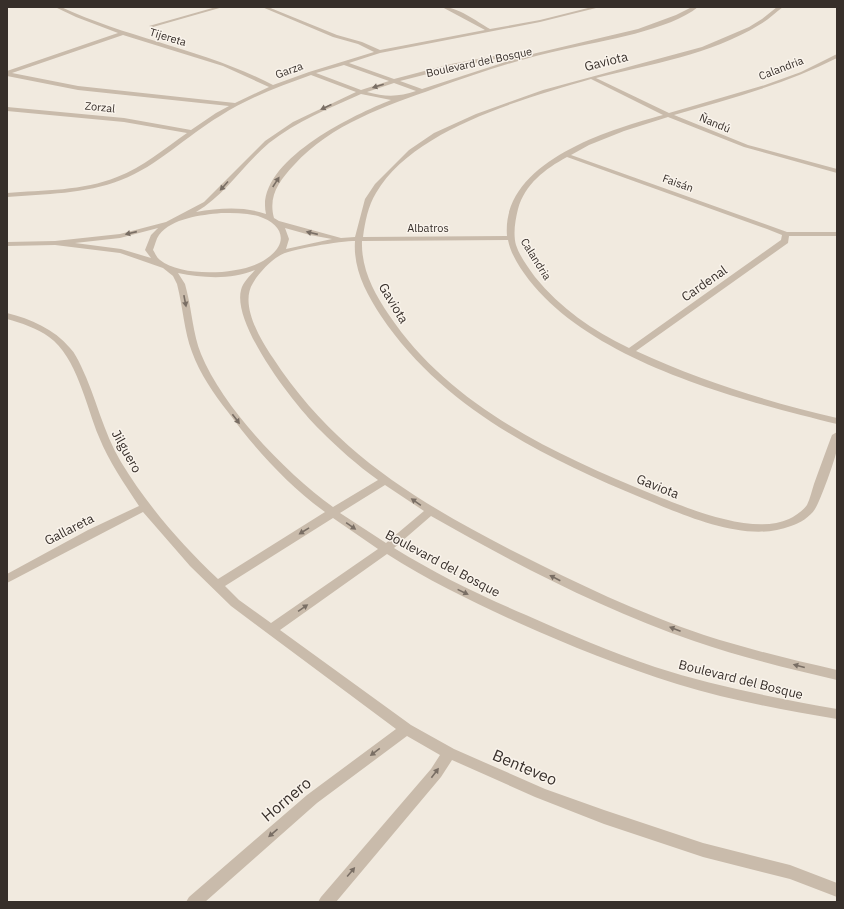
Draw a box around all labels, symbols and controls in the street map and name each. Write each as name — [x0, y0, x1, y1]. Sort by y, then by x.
street label: Tijereta — [148, 25, 188, 49]
street label: Boulevard del Bosque — [425, 44, 533, 80]
street label: Gaviota — [583, 48, 630, 75]
street label: Calandria — [757, 53, 805, 83]
street label: Garza — [273, 59, 305, 81]
one-way arrow — [372, 83, 384, 89]
street label: Zorzal — [84, 98, 116, 116]
one-way arrow — [320, 104, 331, 110]
street label: Ñandú — [697, 110, 733, 136]
street label: Faisán — [661, 171, 695, 195]
one-way arrow — [272, 177, 280, 187]
one-way arrow — [219, 181, 229, 191]
street label: Albatros — [407, 221, 449, 235]
one-way arrow — [125, 230, 137, 236]
one-way arrow — [305, 230, 317, 236]
street label: Calandria — [518, 235, 554, 283]
street label: Cardenal — [678, 261, 731, 305]
street label: Gaviota — [375, 280, 412, 327]
one-way arrow — [183, 295, 189, 307]
one-way arrow — [232, 413, 241, 424]
street label: Jilguero — [108, 427, 145, 476]
street label: Gaviota — [634, 470, 682, 503]
one-way arrow — [411, 498, 422, 506]
street label: Gallareta — [42, 510, 97, 549]
one-way arrow — [346, 522, 357, 530]
street label: Boulevard del Bosque — [382, 526, 503, 601]
one-way arrow — [299, 527, 310, 534]
one-way arrow — [549, 574, 561, 581]
one-way arrow — [457, 588, 469, 595]
one-way arrow — [298, 604, 308, 612]
one-way arrow — [668, 625, 680, 631]
street label: Boulevard del Bosque — [677, 656, 805, 703]
one-way arrow — [793, 662, 805, 668]
street label: Benteveo — [490, 745, 560, 790]
one-way arrow — [369, 748, 380, 757]
one-way arrow — [431, 768, 439, 779]
street label: Hornero — [257, 772, 315, 826]
one-way arrow — [268, 829, 278, 838]
one-way arrow — [347, 867, 356, 878]

